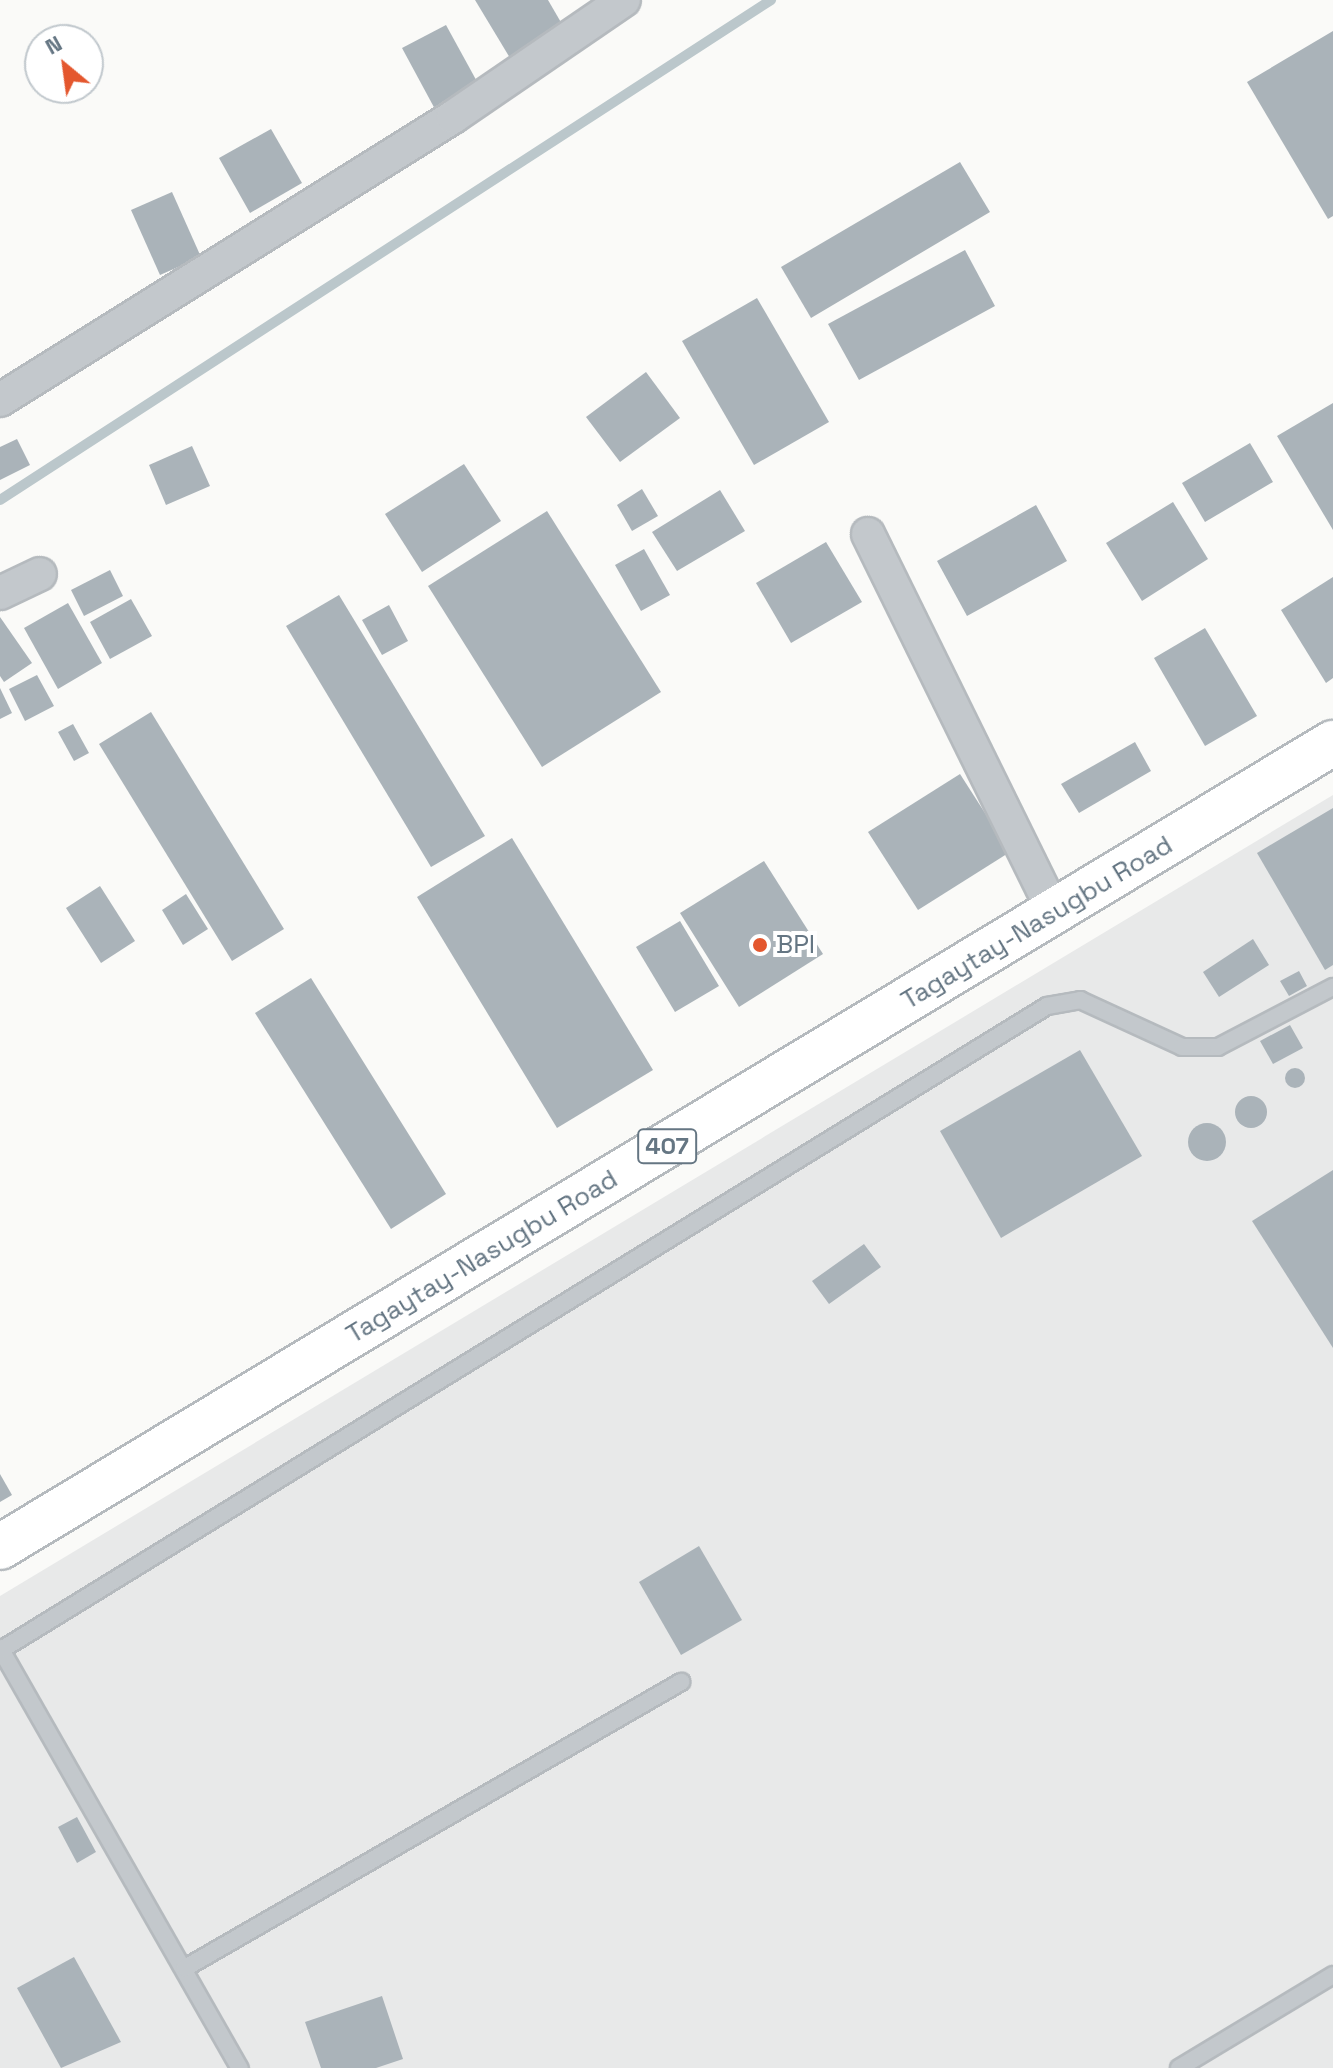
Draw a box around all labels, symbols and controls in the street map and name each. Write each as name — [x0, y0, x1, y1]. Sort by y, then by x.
north arrow — [24, 24, 104, 104]
text: N — [40, 29, 67, 61]
street label: Tagaytay-Nasugbu Road — [896, 830, 1178, 1016]
place label: BPI — [776, 929, 815, 961]
marker: BPI — [751, 936, 769, 954]
road number: 407 — [637, 1126, 697, 1166]
street label: Tagaytay-Nasugbu Road — [341, 1164, 623, 1350]

